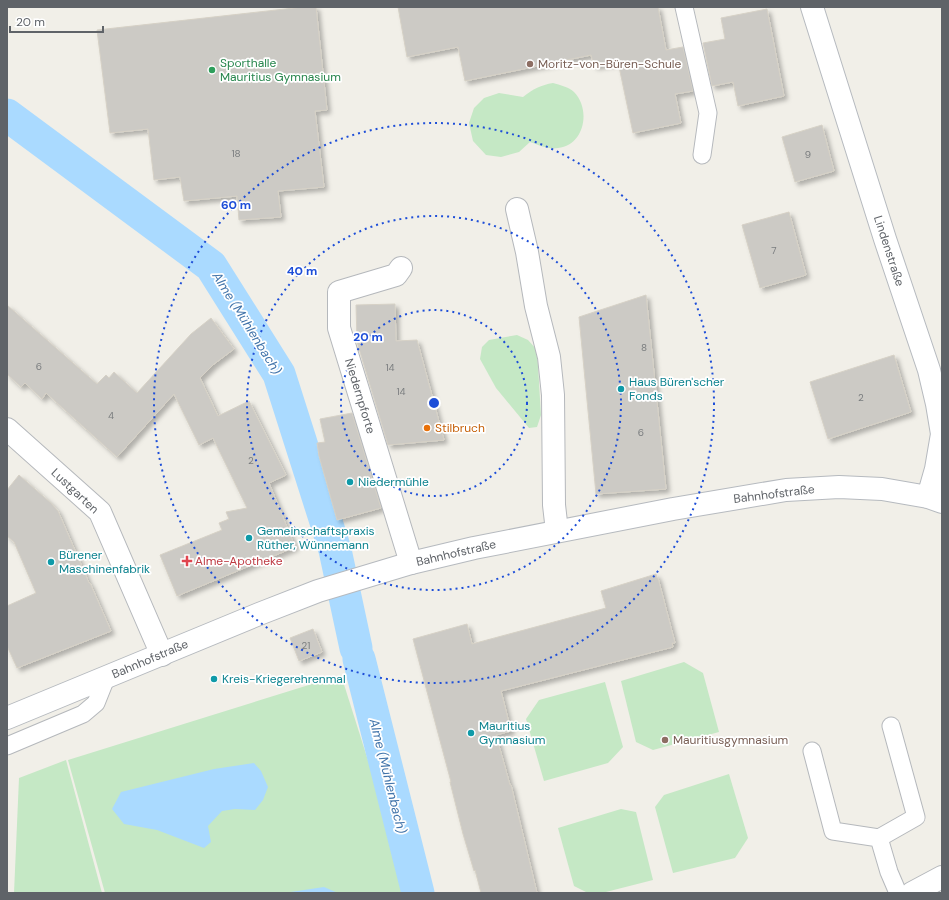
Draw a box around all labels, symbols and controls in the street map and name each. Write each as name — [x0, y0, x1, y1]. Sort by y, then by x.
scale bar — [10, 8, 103, 34]
text: 20 m — [16, 14, 45, 30]
place label: Sporthalle Mauritius Gymnasium — [220, 55, 341, 85]
place label: Moritz-von-Büren-Schule — [538, 56, 682, 72]
marker: Moritz-von-Büren-Schule — [525, 59, 535, 69]
marker: Sporthalle Mauritius Gymnasium — [207, 65, 217, 75]
house number: 18 — [231, 147, 241, 160]
house number: 9 — [805, 148, 811, 161]
text: 60 m — [221, 197, 251, 213]
street label: Lindenstraße — [870, 214, 908, 289]
house number: 7 — [771, 244, 777, 257]
text: 40 m — [287, 263, 317, 279]
water label: Alme (Mühlenbach) — [208, 268, 285, 378]
text: 20 m — [353, 329, 383, 345]
house number: 8 — [641, 341, 647, 354]
street label: Niedernpforte — [341, 356, 379, 436]
house number: 6 — [36, 360, 42, 373]
house number: 14 — [385, 361, 395, 374]
place label: Haus Büren'scher Fonds — [629, 374, 725, 404]
marker: Haus Büren'scher Fonds — [616, 384, 626, 394]
house number: 14 — [396, 385, 406, 398]
house number: 2 — [858, 391, 864, 404]
centre of rings — [427, 396, 441, 410]
house number: 4 — [108, 409, 114, 422]
place label: Stilbruch — [435, 420, 485, 436]
marker: Stilbruch — [422, 423, 432, 433]
house number: 6 — [638, 426, 644, 439]
house number: 2 — [248, 454, 254, 467]
street label: Lustgarten — [48, 465, 102, 517]
place label: Niedermühle — [358, 474, 429, 490]
marker: Niedermühle — [345, 477, 355, 487]
street label: Bahnhofstraße — [733, 481, 816, 507]
place label: Gemeinschaftspraxis Rüther, Wünnemann — [257, 523, 375, 553]
marker: Gemeinschaftspraxis Rüther, Wünnemann — [244, 533, 254, 543]
street label: Bahnhofstraße — [415, 536, 498, 570]
place label: Bürener Maschinenfabrik — [59, 547, 150, 577]
place label: Alme-Apotheke — [195, 553, 283, 569]
marker: Alme-Apotheke — [182, 556, 192, 566]
marker: Bürener Maschinenfabrik — [46, 557, 56, 567]
street label: Bahnhofstraße — [109, 636, 191, 682]
house number: 21 — [302, 639, 310, 652]
place label: Kreis-Kriegerehrenmal — [222, 671, 346, 687]
marker: Kreis-Kriegerehrenmal — [209, 674, 219, 684]
water label: Alme (Mühlenbach) — [365, 716, 411, 835]
place label: Mauritius Gymnasium — [479, 718, 545, 748]
marker: Mauritius Gymnasium — [466, 728, 476, 738]
place label: Mauritiusgymnasium — [673, 732, 788, 748]
marker: Mauritiusgymnasium — [660, 735, 670, 745]

